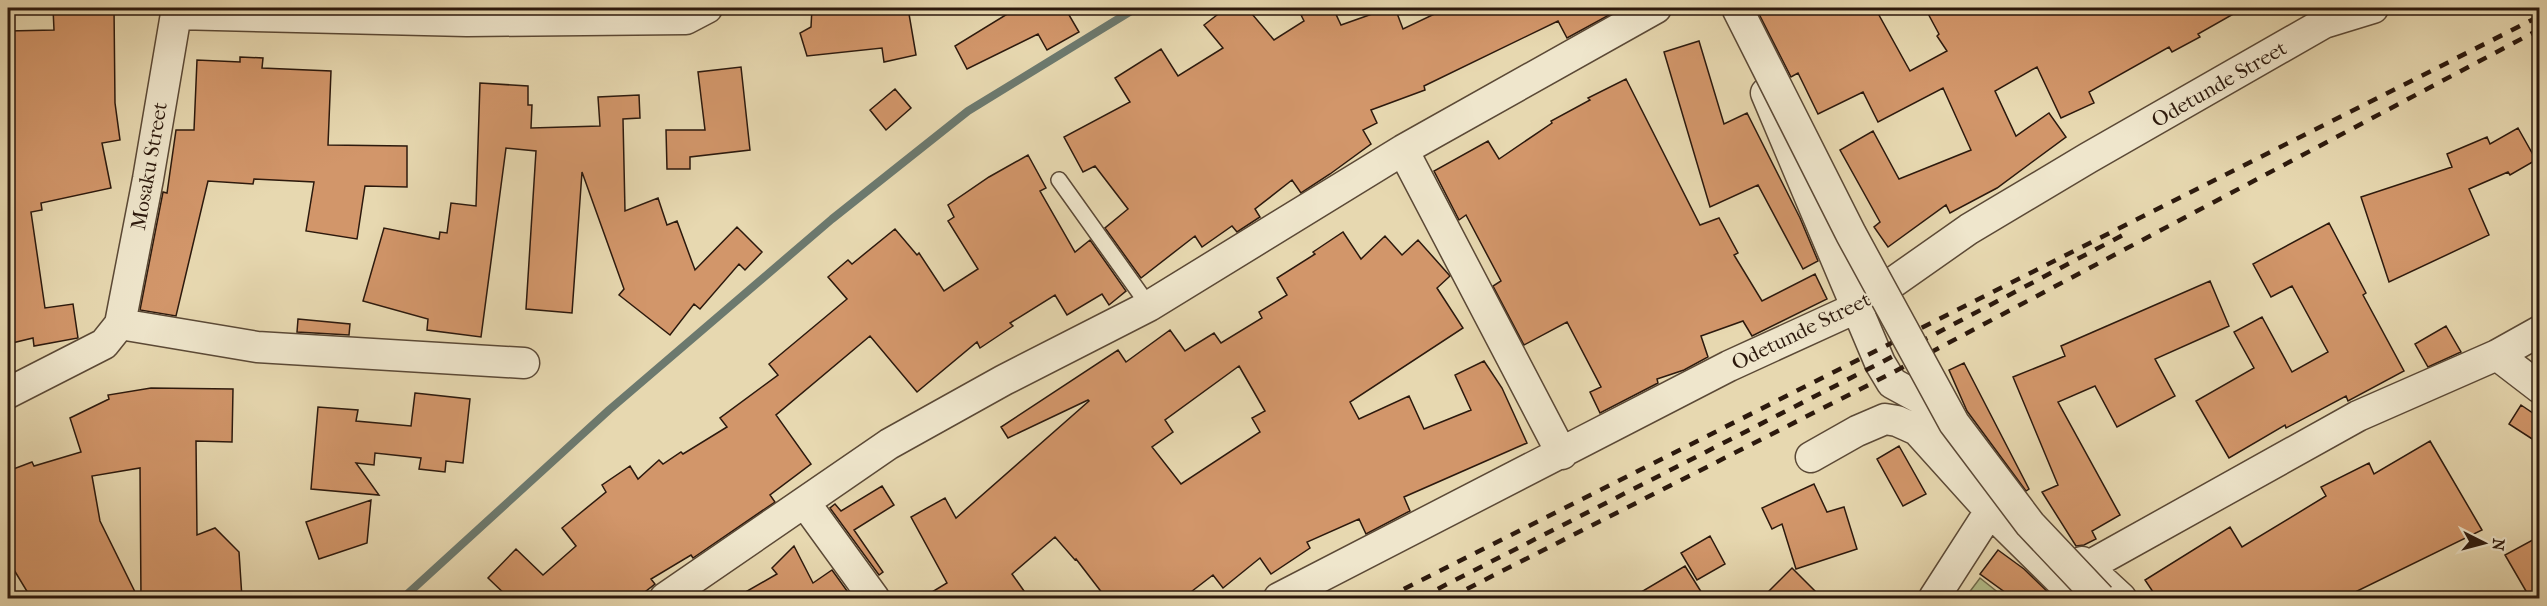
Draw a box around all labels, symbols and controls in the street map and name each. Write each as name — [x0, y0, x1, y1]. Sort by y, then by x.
street label: Odetunde Street — [2147, 35, 2291, 132]
street label: Mosaku Street — [126, 100, 172, 232]
street label: Odetunde Street — [1728, 287, 1875, 375]
north arrow — [2454, 513, 2514, 573]
text: N — [2488, 537, 2509, 552]

